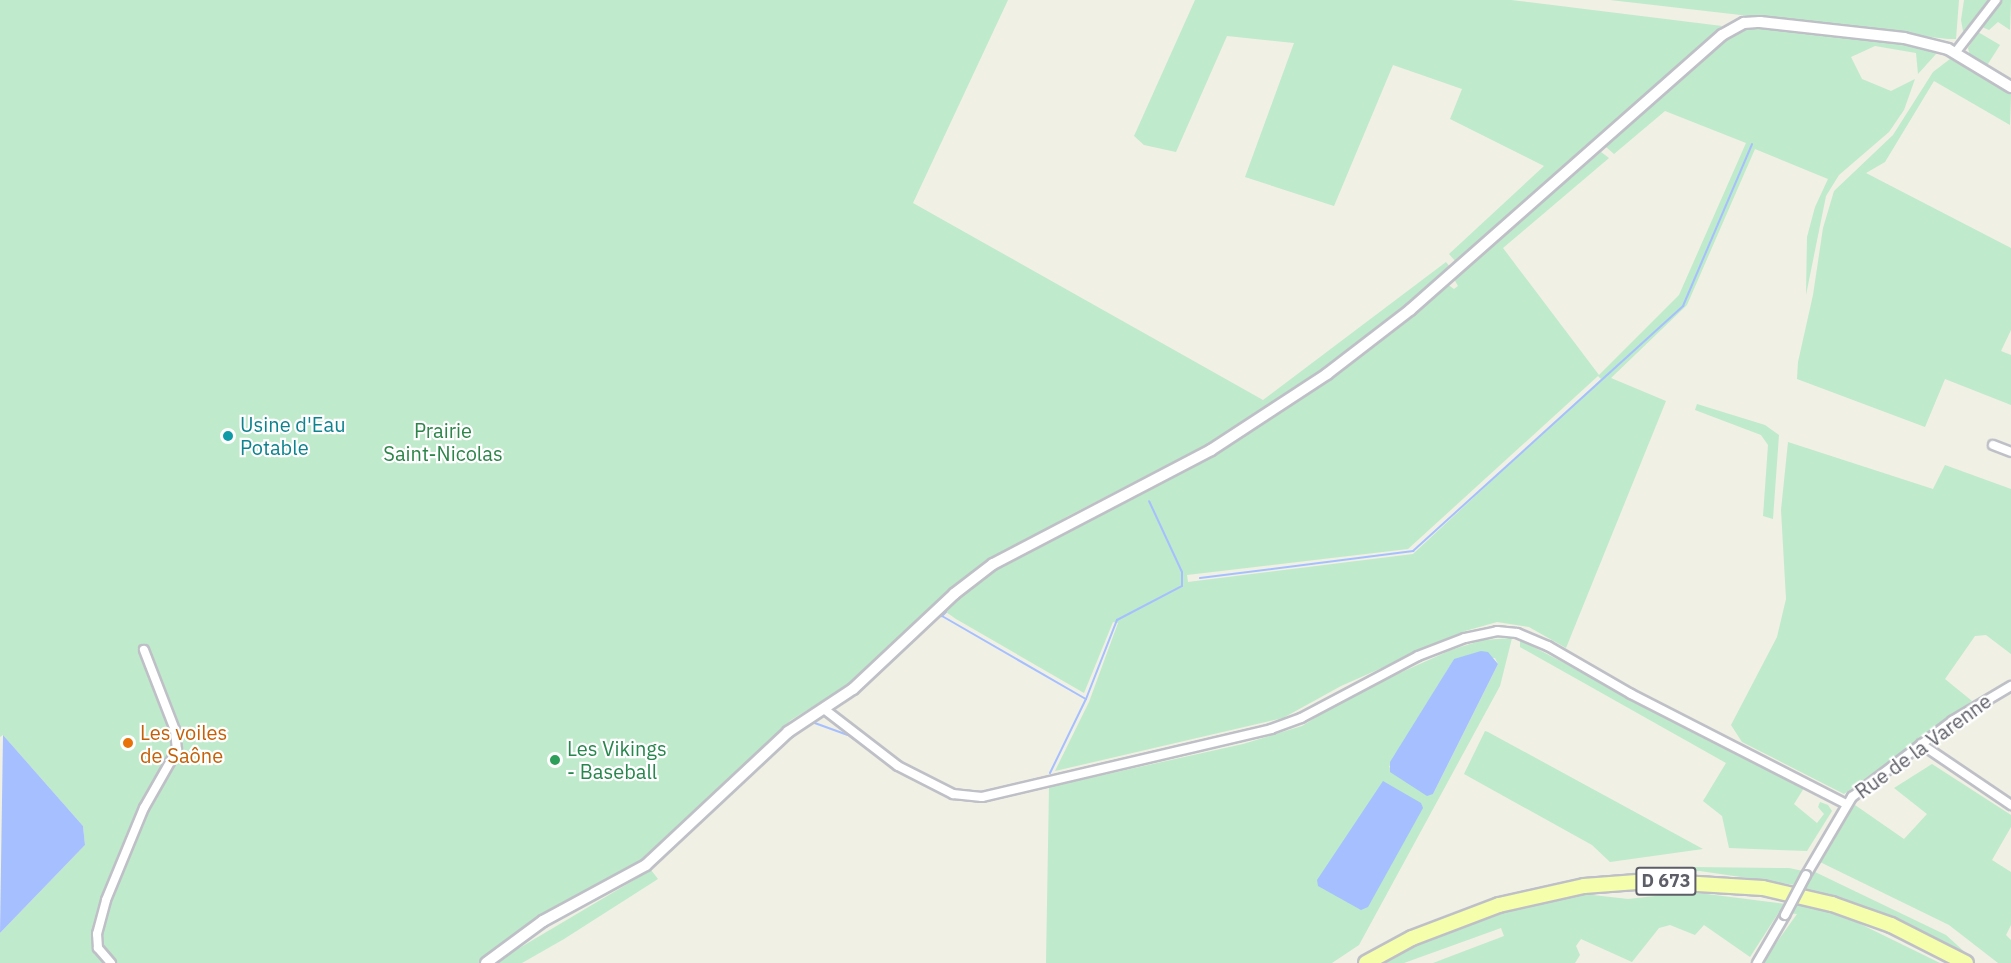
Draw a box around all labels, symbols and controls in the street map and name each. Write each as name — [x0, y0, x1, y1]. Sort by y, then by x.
place label: Usine d'Eau Potable — [240, 412, 345, 459]
park label: Prairie Saint-Nicolas — [383, 419, 503, 466]
marker: Usine d'Eau Potable — [221, 429, 235, 443]
street label: Rue de la Varenne — [1850, 689, 1996, 803]
place label: Les voiles de Saône — [140, 720, 227, 767]
marker: Les voiles de Saône — [121, 736, 135, 750]
place label: Les Vikings - Baseball — [567, 736, 667, 783]
marker: Les Vikings - Baseball — [548, 753, 562, 767]
road number: D 673 — [1634, 866, 1698, 896]

